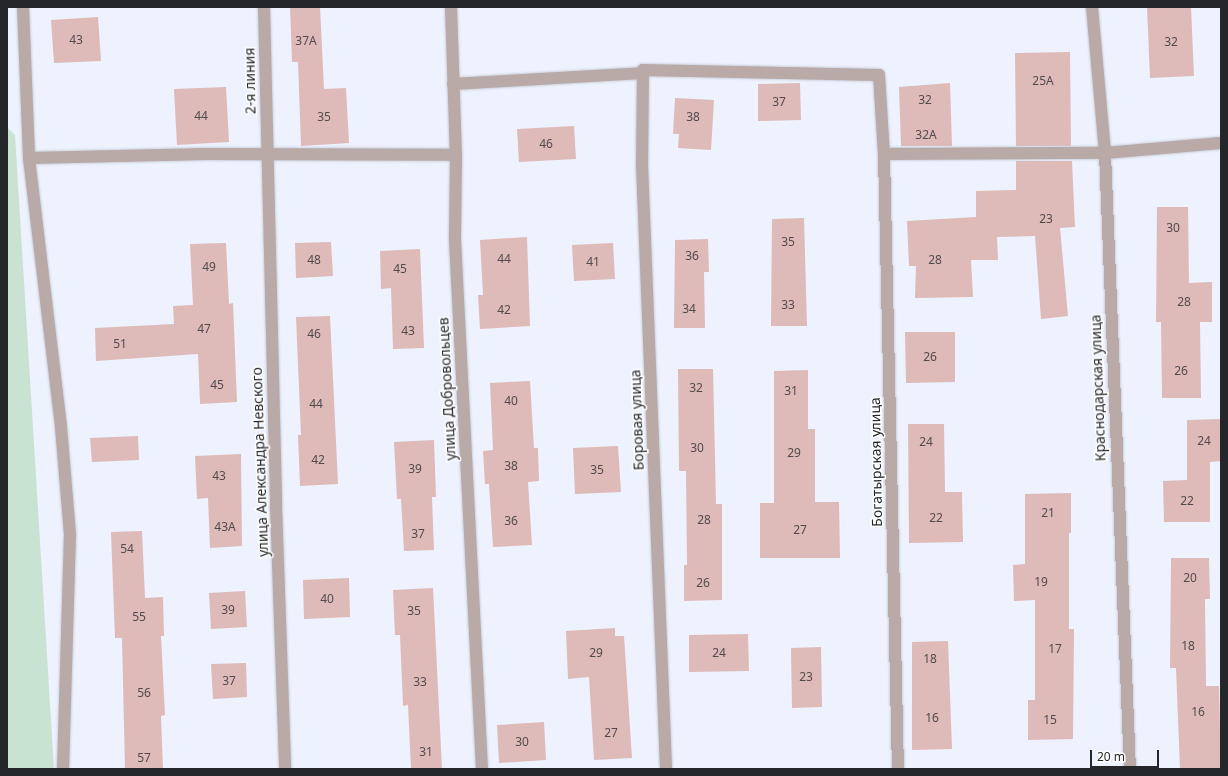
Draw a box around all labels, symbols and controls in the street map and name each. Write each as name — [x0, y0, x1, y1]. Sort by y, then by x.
house number: 43 — [69, 33, 83, 47]
house number: 37А — [295, 34, 317, 48]
house number: 32 — [1164, 35, 1178, 49]
street label: 2-я линия — [241, 48, 259, 114]
house number: 25А — [1032, 74, 1054, 88]
house number: 32 — [918, 93, 932, 107]
house number: 37 — [772, 95, 786, 109]
house number: 44 — [194, 109, 208, 123]
house number: 35 — [317, 110, 331, 124]
house number: 38 — [686, 110, 700, 124]
house number: 32А — [915, 128, 937, 142]
house number: 46 — [539, 137, 553, 151]
house number: 23 — [1039, 212, 1053, 226]
house number: 30 — [1166, 221, 1180, 235]
house number: 35 — [781, 235, 795, 249]
house number: 36 — [685, 249, 699, 263]
house number: 44 — [497, 252, 511, 266]
house number: 48 — [307, 253, 321, 267]
house number: 28 — [928, 253, 942, 267]
house number: 41 — [586, 255, 600, 269]
house number: 49 — [202, 260, 216, 274]
house number: 45 — [393, 262, 407, 276]
house number: 28 — [1177, 295, 1191, 309]
house number: 33 — [781, 298, 795, 312]
house number: 34 — [682, 302, 696, 316]
house number: 42 — [497, 303, 511, 317]
street label: Краснодарская улица — [1087, 314, 1109, 462]
street label: улица Добровольцев — [435, 317, 459, 461]
house number: 47 — [197, 322, 211, 336]
house number: 43 — [401, 324, 415, 338]
house number: 46 — [307, 327, 321, 341]
house number: 51 — [113, 337, 127, 351]
house number: 26 — [923, 350, 937, 364]
house number: 26 — [1174, 364, 1188, 378]
street label: улица Александра Невского — [248, 367, 272, 557]
street label: Боровая улица — [627, 369, 647, 471]
house number: 45 — [210, 378, 224, 392]
house number: 32 — [689, 381, 703, 395]
house number: 31 — [784, 384, 798, 398]
house number: 40 — [504, 394, 518, 408]
house number: 44 — [309, 397, 323, 411]
street label: Богатырская улица — [866, 397, 886, 527]
house number: 24 — [1197, 434, 1211, 448]
house number: 24 — [919, 435, 933, 449]
house number: 30 — [690, 441, 704, 455]
house number: 29 — [787, 446, 801, 460]
house number: 42 — [311, 453, 325, 467]
house number: 38 — [504, 459, 518, 473]
house number: 39 — [408, 462, 422, 476]
house number: 35 — [590, 463, 604, 477]
house number: 43 — [212, 469, 226, 483]
house number: 22 — [1180, 494, 1194, 508]
house number: 21 — [1041, 506, 1055, 520]
house number: 22 — [929, 511, 943, 525]
house number: 28 — [697, 513, 711, 527]
house number: 36 — [504, 514, 518, 528]
house number: 43А — [214, 520, 236, 534]
house number: 27 — [793, 523, 807, 537]
house number: 37 — [411, 527, 425, 541]
house number: 54 — [120, 542, 134, 556]
house number: 20 — [1183, 571, 1197, 585]
house number: 19 — [1034, 575, 1048, 589]
house number: 26 — [696, 576, 710, 590]
house number: 40 — [320, 592, 334, 606]
house number: 39 — [221, 603, 235, 617]
house number: 35 — [407, 604, 421, 618]
house number: 55 — [132, 610, 146, 624]
house number: 18 — [1181, 639, 1195, 653]
house number: 17 — [1048, 642, 1062, 656]
house number: 29 — [589, 646, 603, 660]
house number: 24 — [712, 646, 726, 660]
house number: 18 — [923, 652, 937, 666]
house number: 23 — [799, 670, 813, 684]
house number: 37 — [222, 674, 236, 688]
house number: 33 — [413, 675, 427, 689]
house number: 56 — [137, 686, 151, 700]
house number: 16 — [1191, 705, 1205, 719]
house number: 16 — [925, 711, 939, 725]
house number: 15 — [1043, 713, 1057, 727]
house number: 27 — [604, 726, 618, 740]
house number: 30 — [515, 735, 529, 749]
scale bar — [1092, 742, 1161, 768]
house number: 31 — [419, 745, 433, 759]
text: 20 m — [1097, 748, 1125, 765]
house number: 57 — [137, 751, 151, 765]

